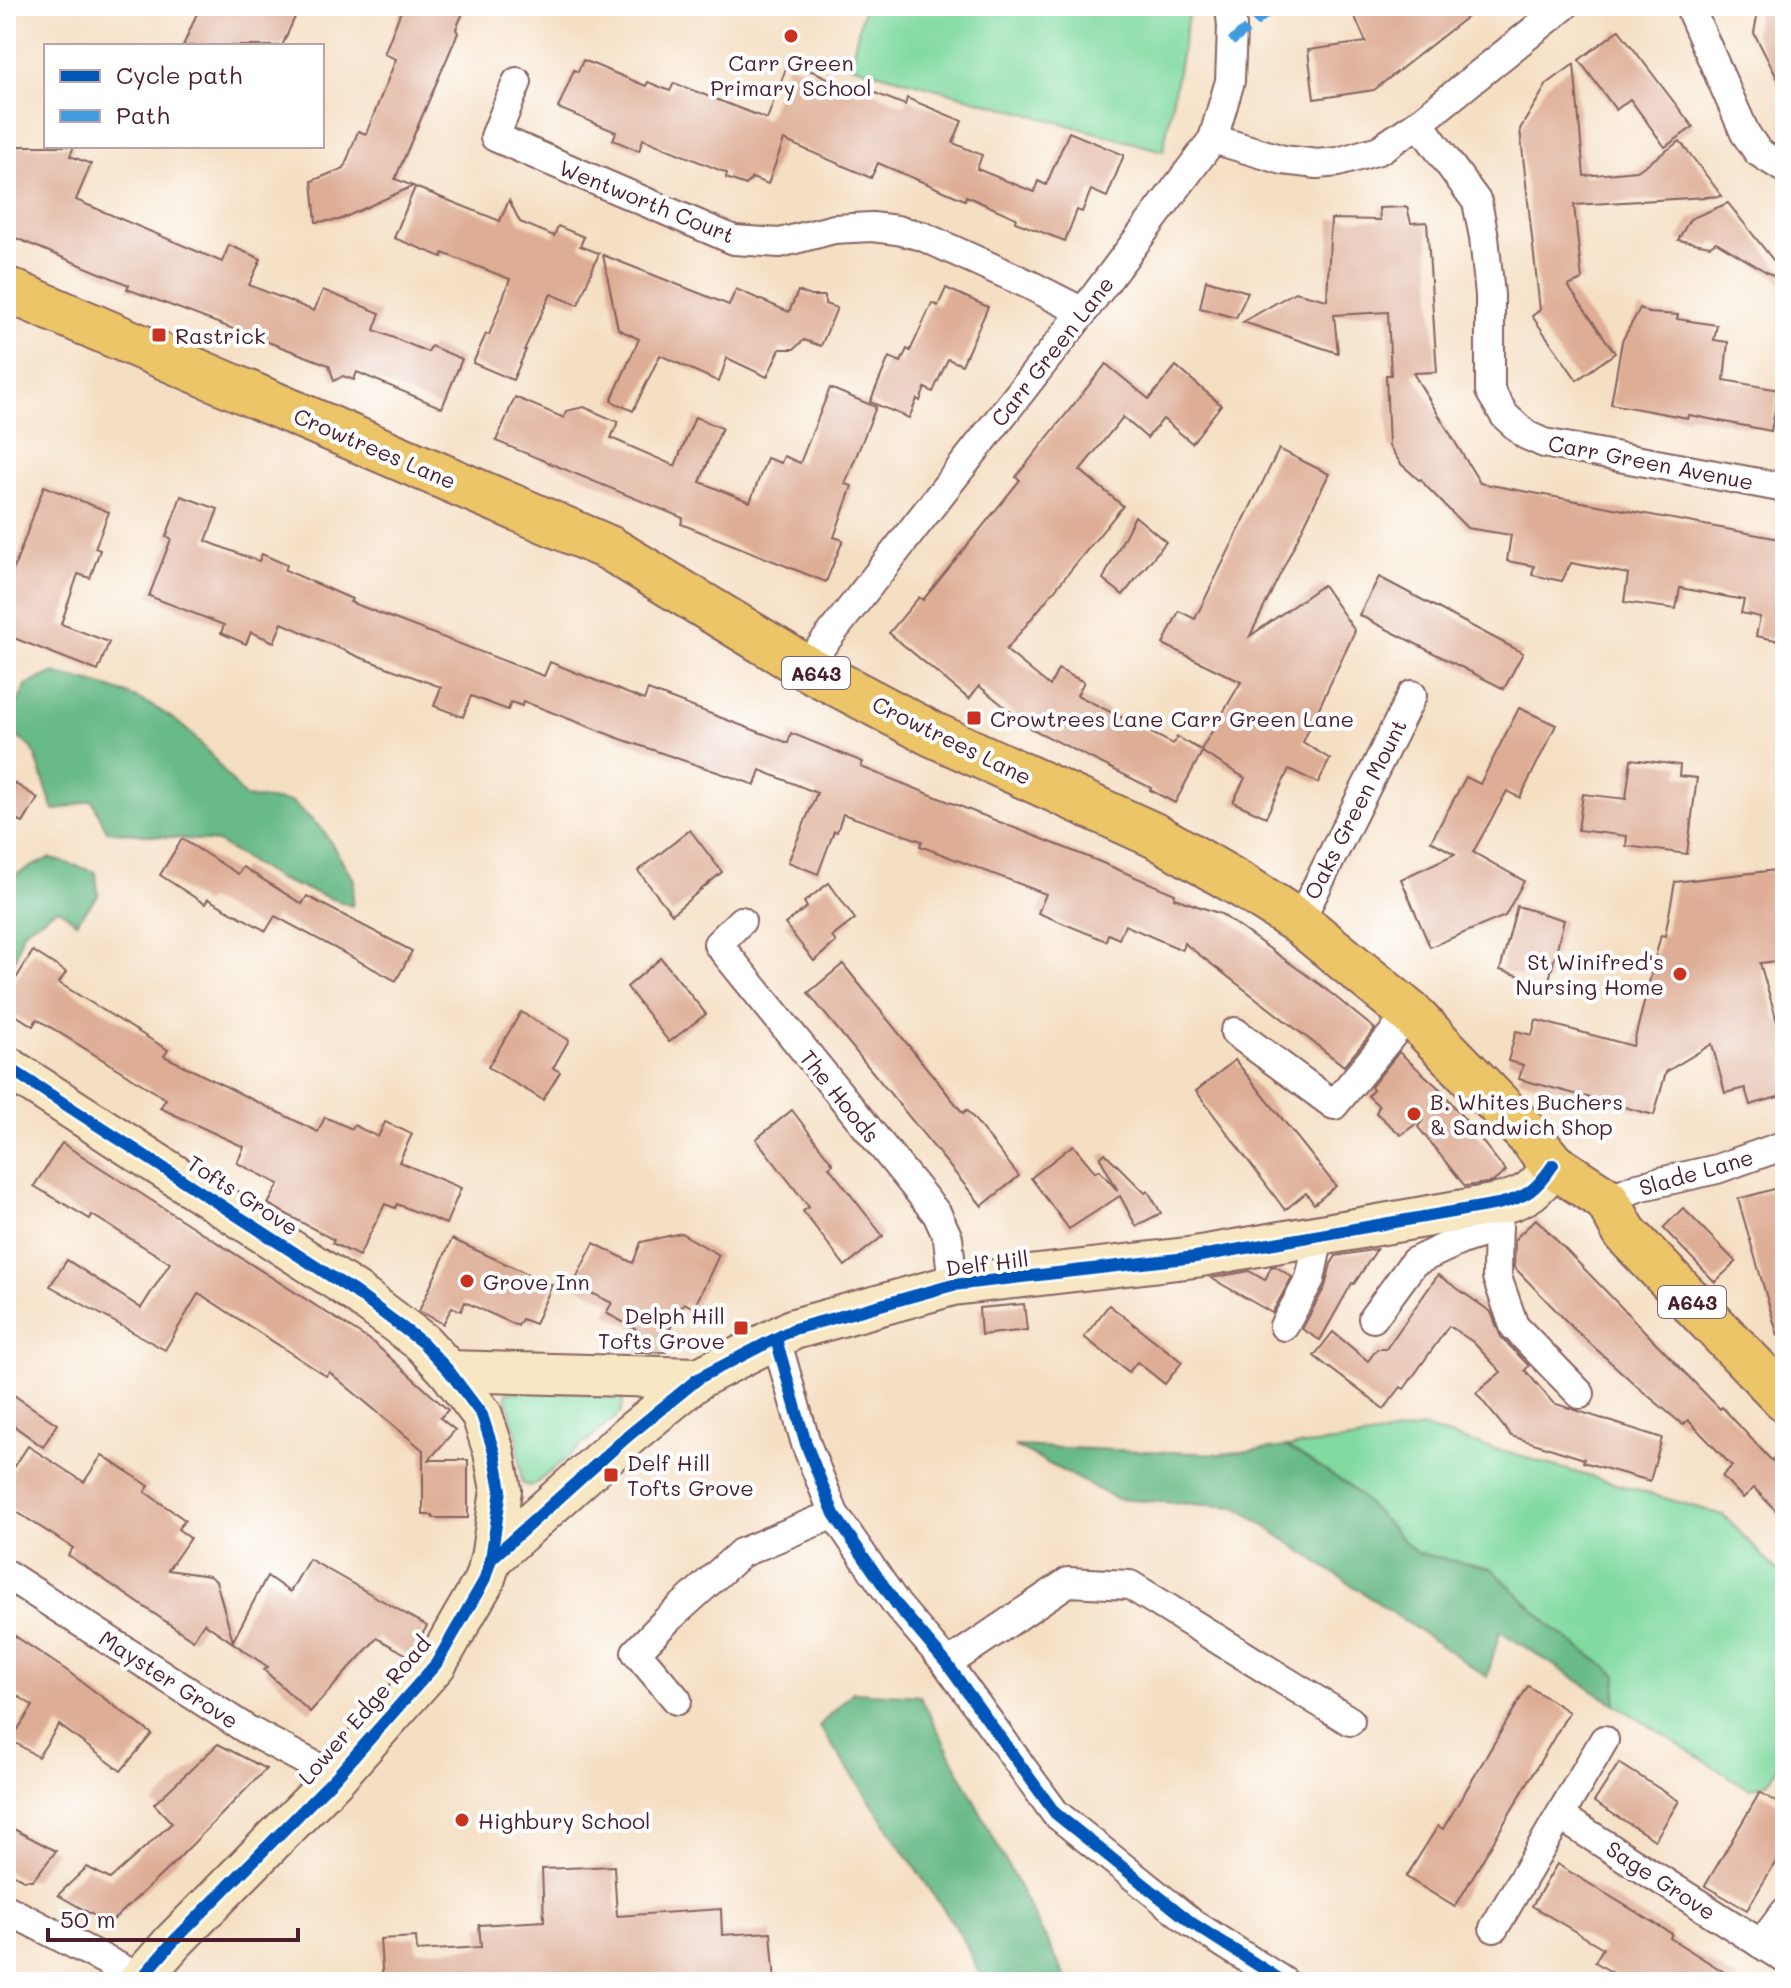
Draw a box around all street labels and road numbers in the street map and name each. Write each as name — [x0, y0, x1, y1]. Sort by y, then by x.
street label: Wentworth Court — [555, 153, 739, 249]
street label: Carr Green Lane — [984, 270, 1120, 432]
street label: Crowtrees Lane — [289, 401, 461, 495]
street label: Carr Green Avenue — [1546, 428, 1756, 496]
road number: A643 — [782, 657, 850, 689]
street label: Crowtrees Lane — [868, 689, 1036, 791]
street label: Oaks Green Mount — [1297, 714, 1413, 904]
street label: The Hoods — [794, 1043, 886, 1149]
street label: Slade Lane — [1636, 1142, 1756, 1202]
street label: Tofts Grove — [182, 1148, 304, 1242]
street label: Delf Hill — [944, 1244, 1030, 1282]
road number: A643 — [1658, 1286, 1726, 1318]
street label: Mayster Grove — [94, 1623, 244, 1735]
street label: Lower Edge Road — [291, 1629, 437, 1791]
street label: Sage Grove — [1601, 1834, 1721, 1926]

